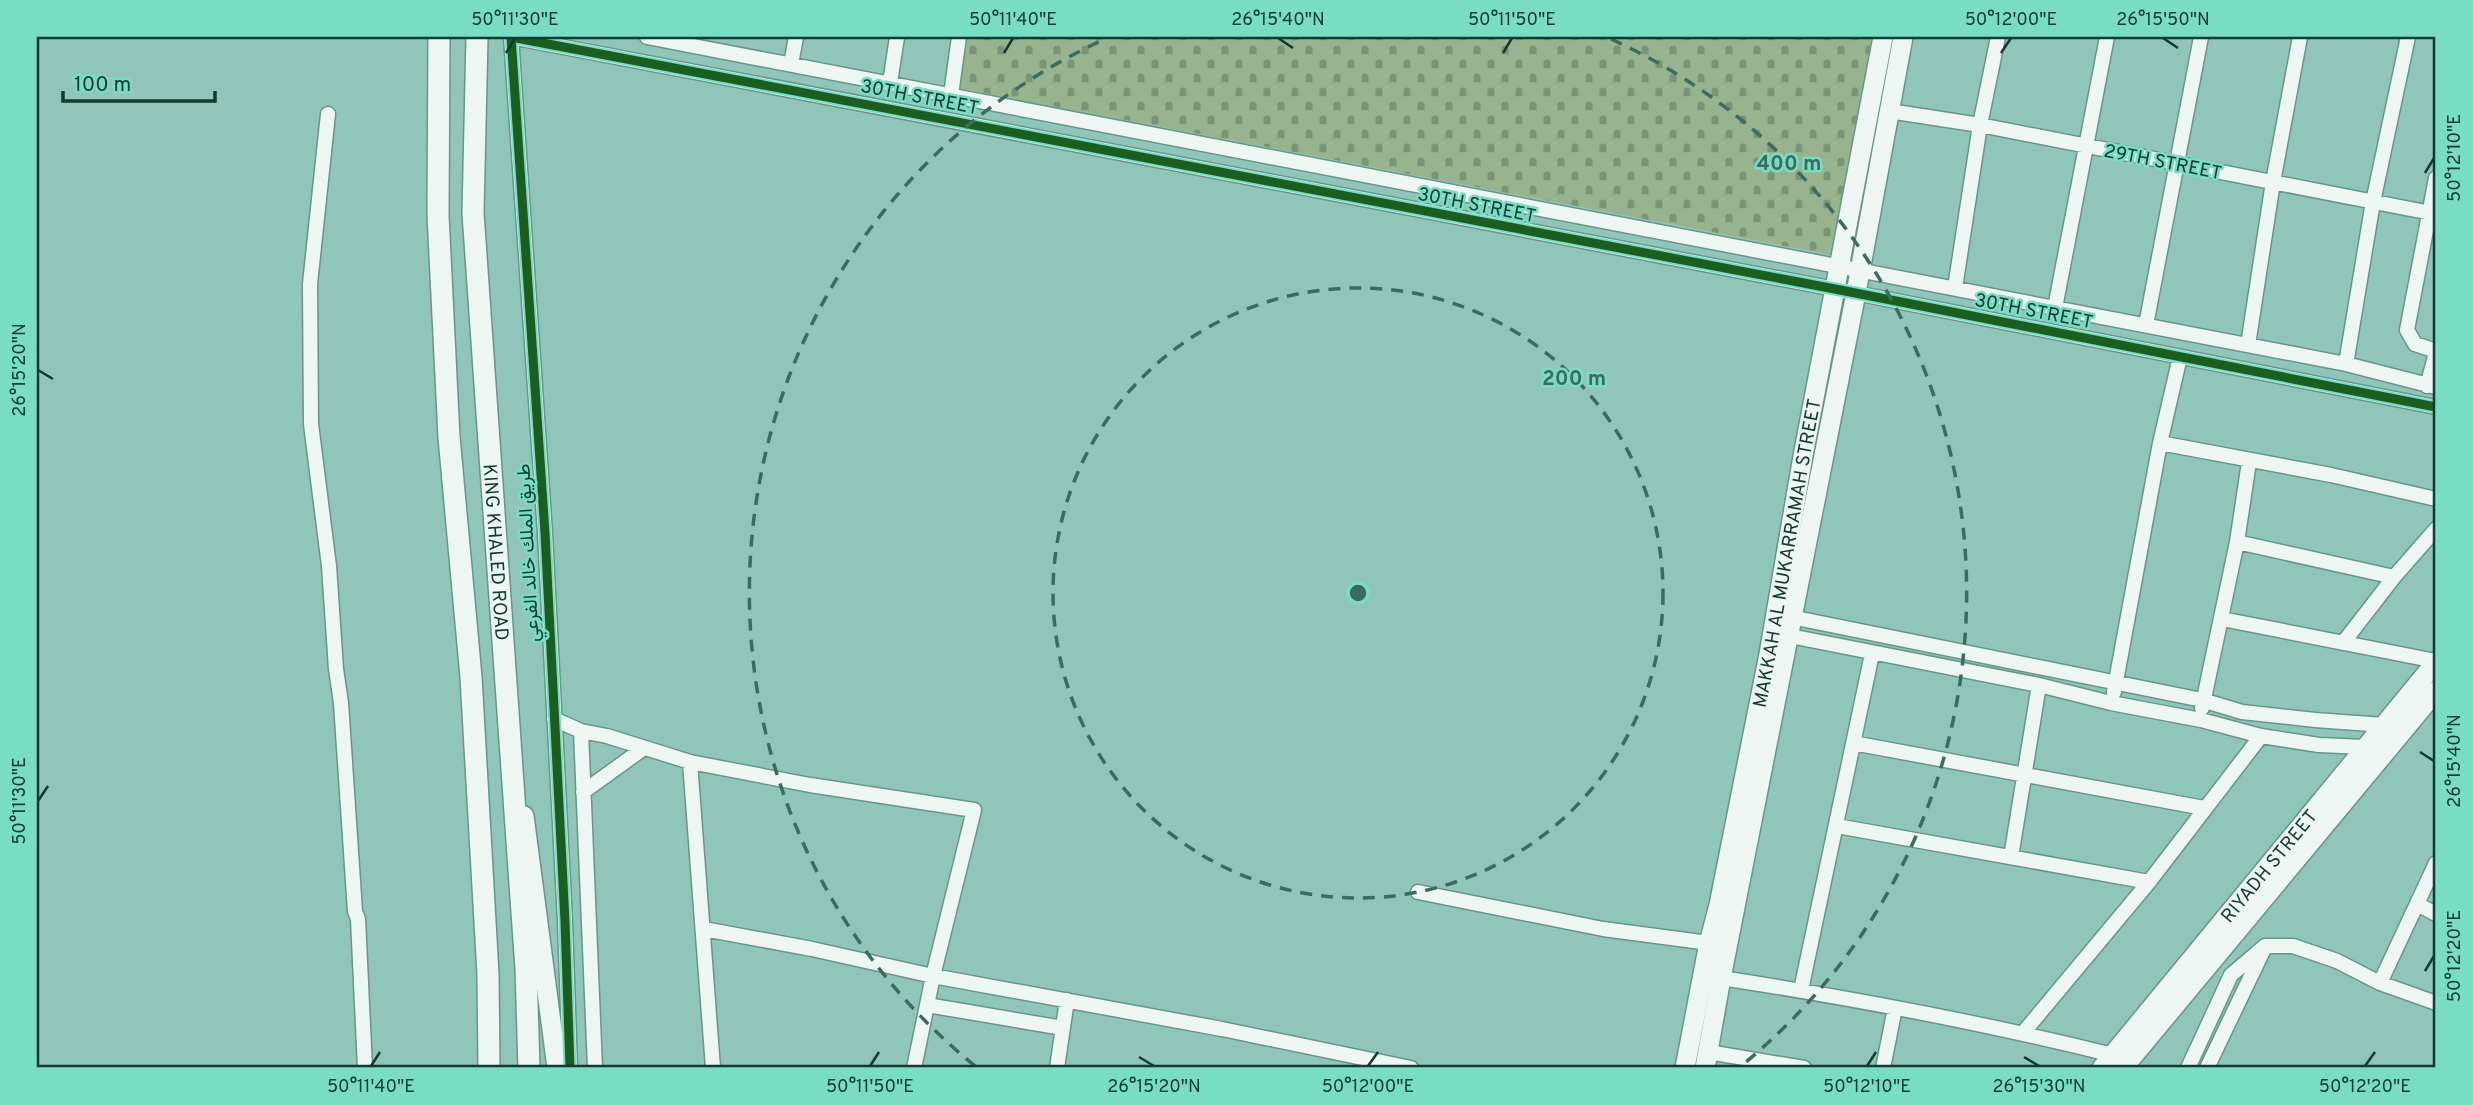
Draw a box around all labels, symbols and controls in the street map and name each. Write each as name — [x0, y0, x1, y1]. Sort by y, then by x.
text: 50°11'30"E — [471, 9, 559, 32]
text: 50°11'40"E — [969, 9, 1057, 32]
text: 26°15'40"N — [1231, 9, 1325, 32]
text: 50°11'50"E — [1468, 9, 1556, 32]
text: 50°12'00"E — [1965, 9, 2057, 32]
text: 26°15'50"N — [2116, 9, 2210, 32]
scale bar — [63, 60, 215, 104]
text: 100 m — [74, 72, 131, 99]
street label: 30TH STREET — [858, 75, 981, 121]
text: 50°12'10"E — [2444, 114, 2467, 202]
street label: 29TH STREET — [2102, 140, 2224, 186]
text: 400 m — [1757, 151, 1821, 178]
street label: 30TH STREET — [1415, 183, 1538, 229]
street label: 30TH STREET — [1972, 289, 2095, 335]
text: 26°15'20"N — [9, 323, 32, 417]
text: 200 m — [1542, 366, 1606, 393]
street label: MAKKAH AL MUKARRAMAH STREET — [1749, 397, 1828, 710]
street label: KING KHALED ROAD — [477, 463, 513, 642]
street label: طريق الملك خالد الفرعي — [512, 463, 548, 643]
centre of rings — [1346, 581, 1370, 605]
text: 26°15'40"N — [2444, 714, 2467, 808]
text: 50°11'30"E — [9, 757, 32, 845]
street label: RIYADH STREET — [2216, 805, 2324, 929]
text: 50°12'20"E — [2444, 910, 2467, 1002]
text: 50°11'40"E — [327, 1076, 415, 1099]
text: 50°11'50"E — [826, 1076, 914, 1099]
text: 26°15'20"N — [1107, 1076, 1201, 1099]
text: 50°12'00"E — [1322, 1076, 1414, 1099]
text: 50°12'10"E — [1823, 1076, 1911, 1099]
text: 26°15'30"N — [1992, 1076, 2086, 1099]
text: 50°12'20"E — [2319, 1076, 2411, 1099]

